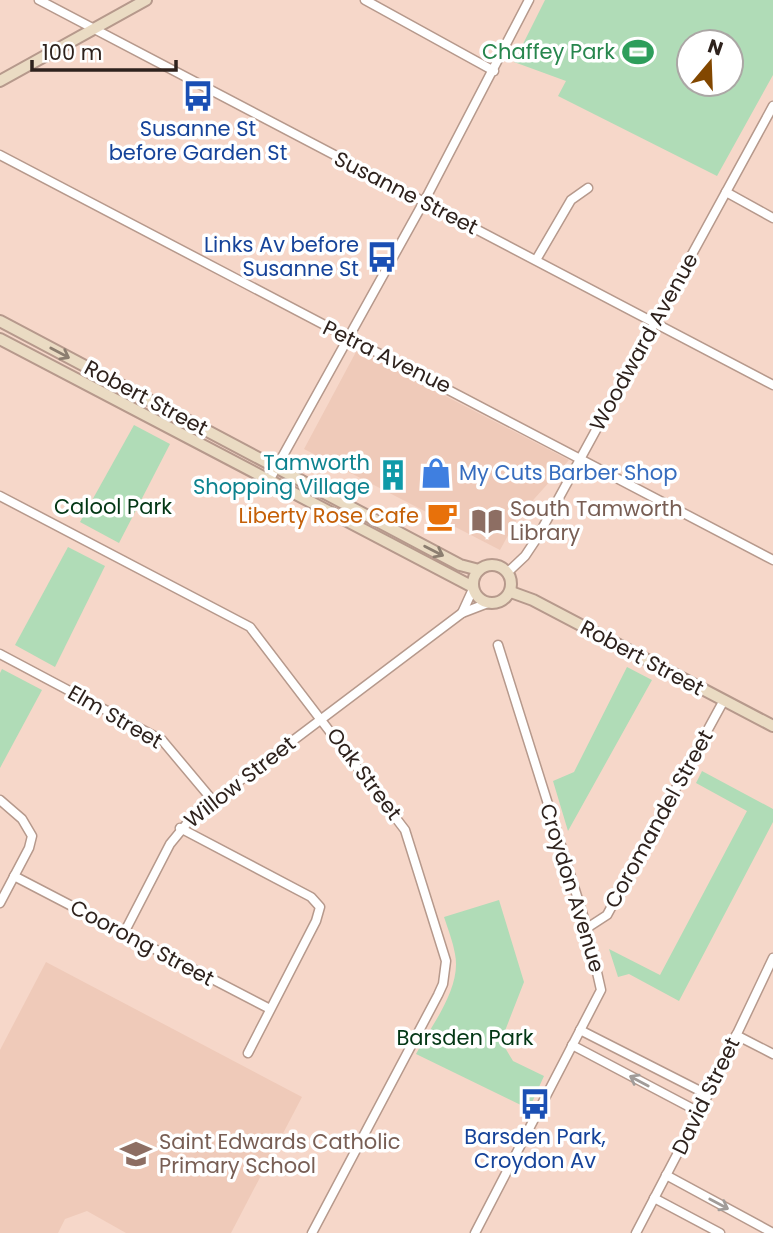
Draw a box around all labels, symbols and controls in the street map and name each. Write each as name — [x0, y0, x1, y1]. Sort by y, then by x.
scale bar — [32, 28, 175, 72]
north arrow — [675, 28, 745, 98]
text: N — [704, 32, 727, 62]
sports icon: Chaffey Park — [621, 35, 655, 69]
place label: Chaffey Park — [482, 37, 615, 66]
text: 100 m — [42, 38, 102, 67]
bus stop icon: Susanne St before Garden St — [181, 79, 215, 113]
place label: Susanne St before Garden St — [109, 114, 287, 167]
street label: Susanne Street — [329, 144, 483, 241]
place label: Links Av before Susanne St — [204, 230, 359, 283]
bus stop icon: Links Av before Susanne St — [365, 240, 399, 274]
street label: Woodward Avenue — [583, 247, 705, 436]
street label: Petra Avenue — [318, 313, 456, 400]
one-way arrow — [50, 346, 70, 360]
street label: Robert Street — [79, 353, 213, 442]
place label: Tamworth Shopping Village — [193, 448, 370, 501]
shop icon: My Cuts Barber Shop — [419, 456, 453, 490]
building icon: Tamworth Shopping Village — [376, 458, 410, 492]
place label: My Cuts Barber Shop — [459, 458, 677, 487]
park label: Calool Park — [54, 492, 172, 521]
place label: South Tamworth Library — [510, 494, 683, 547]
cafe icon: Liberty Rose Cafe — [425, 499, 459, 533]
place label: Liberty Rose Cafe — [239, 501, 419, 530]
library icon: South Tamworth Library — [470, 504, 504, 538]
one-way arrow — [424, 545, 444, 559]
street label: Robert Street — [575, 613, 709, 702]
street label: Elm Street — [63, 678, 168, 755]
street label: Oak Street — [320, 722, 409, 826]
street label: Coromandel Street — [597, 724, 720, 913]
street label: Willow Street — [178, 729, 301, 834]
street label: Croydon Avenue — [533, 800, 612, 976]
street label: Coorong Street — [65, 892, 219, 993]
park label: Barsden Park — [396, 1023, 534, 1052]
street label: David Street — [665, 1032, 746, 1159]
one-way arrow — [629, 1073, 650, 1087]
bus stop icon: Barsden Park, Croydon Av — [518, 1087, 552, 1121]
place label: Barsden Park, Croydon Av — [464, 1122, 606, 1175]
place label: Saint Edwards Catholic Primary School — [159, 1127, 400, 1180]
school or university icon: Saint Edwards Catholic Primary School — [119, 1137, 153, 1171]
one-way arrow — [709, 1197, 729, 1211]

